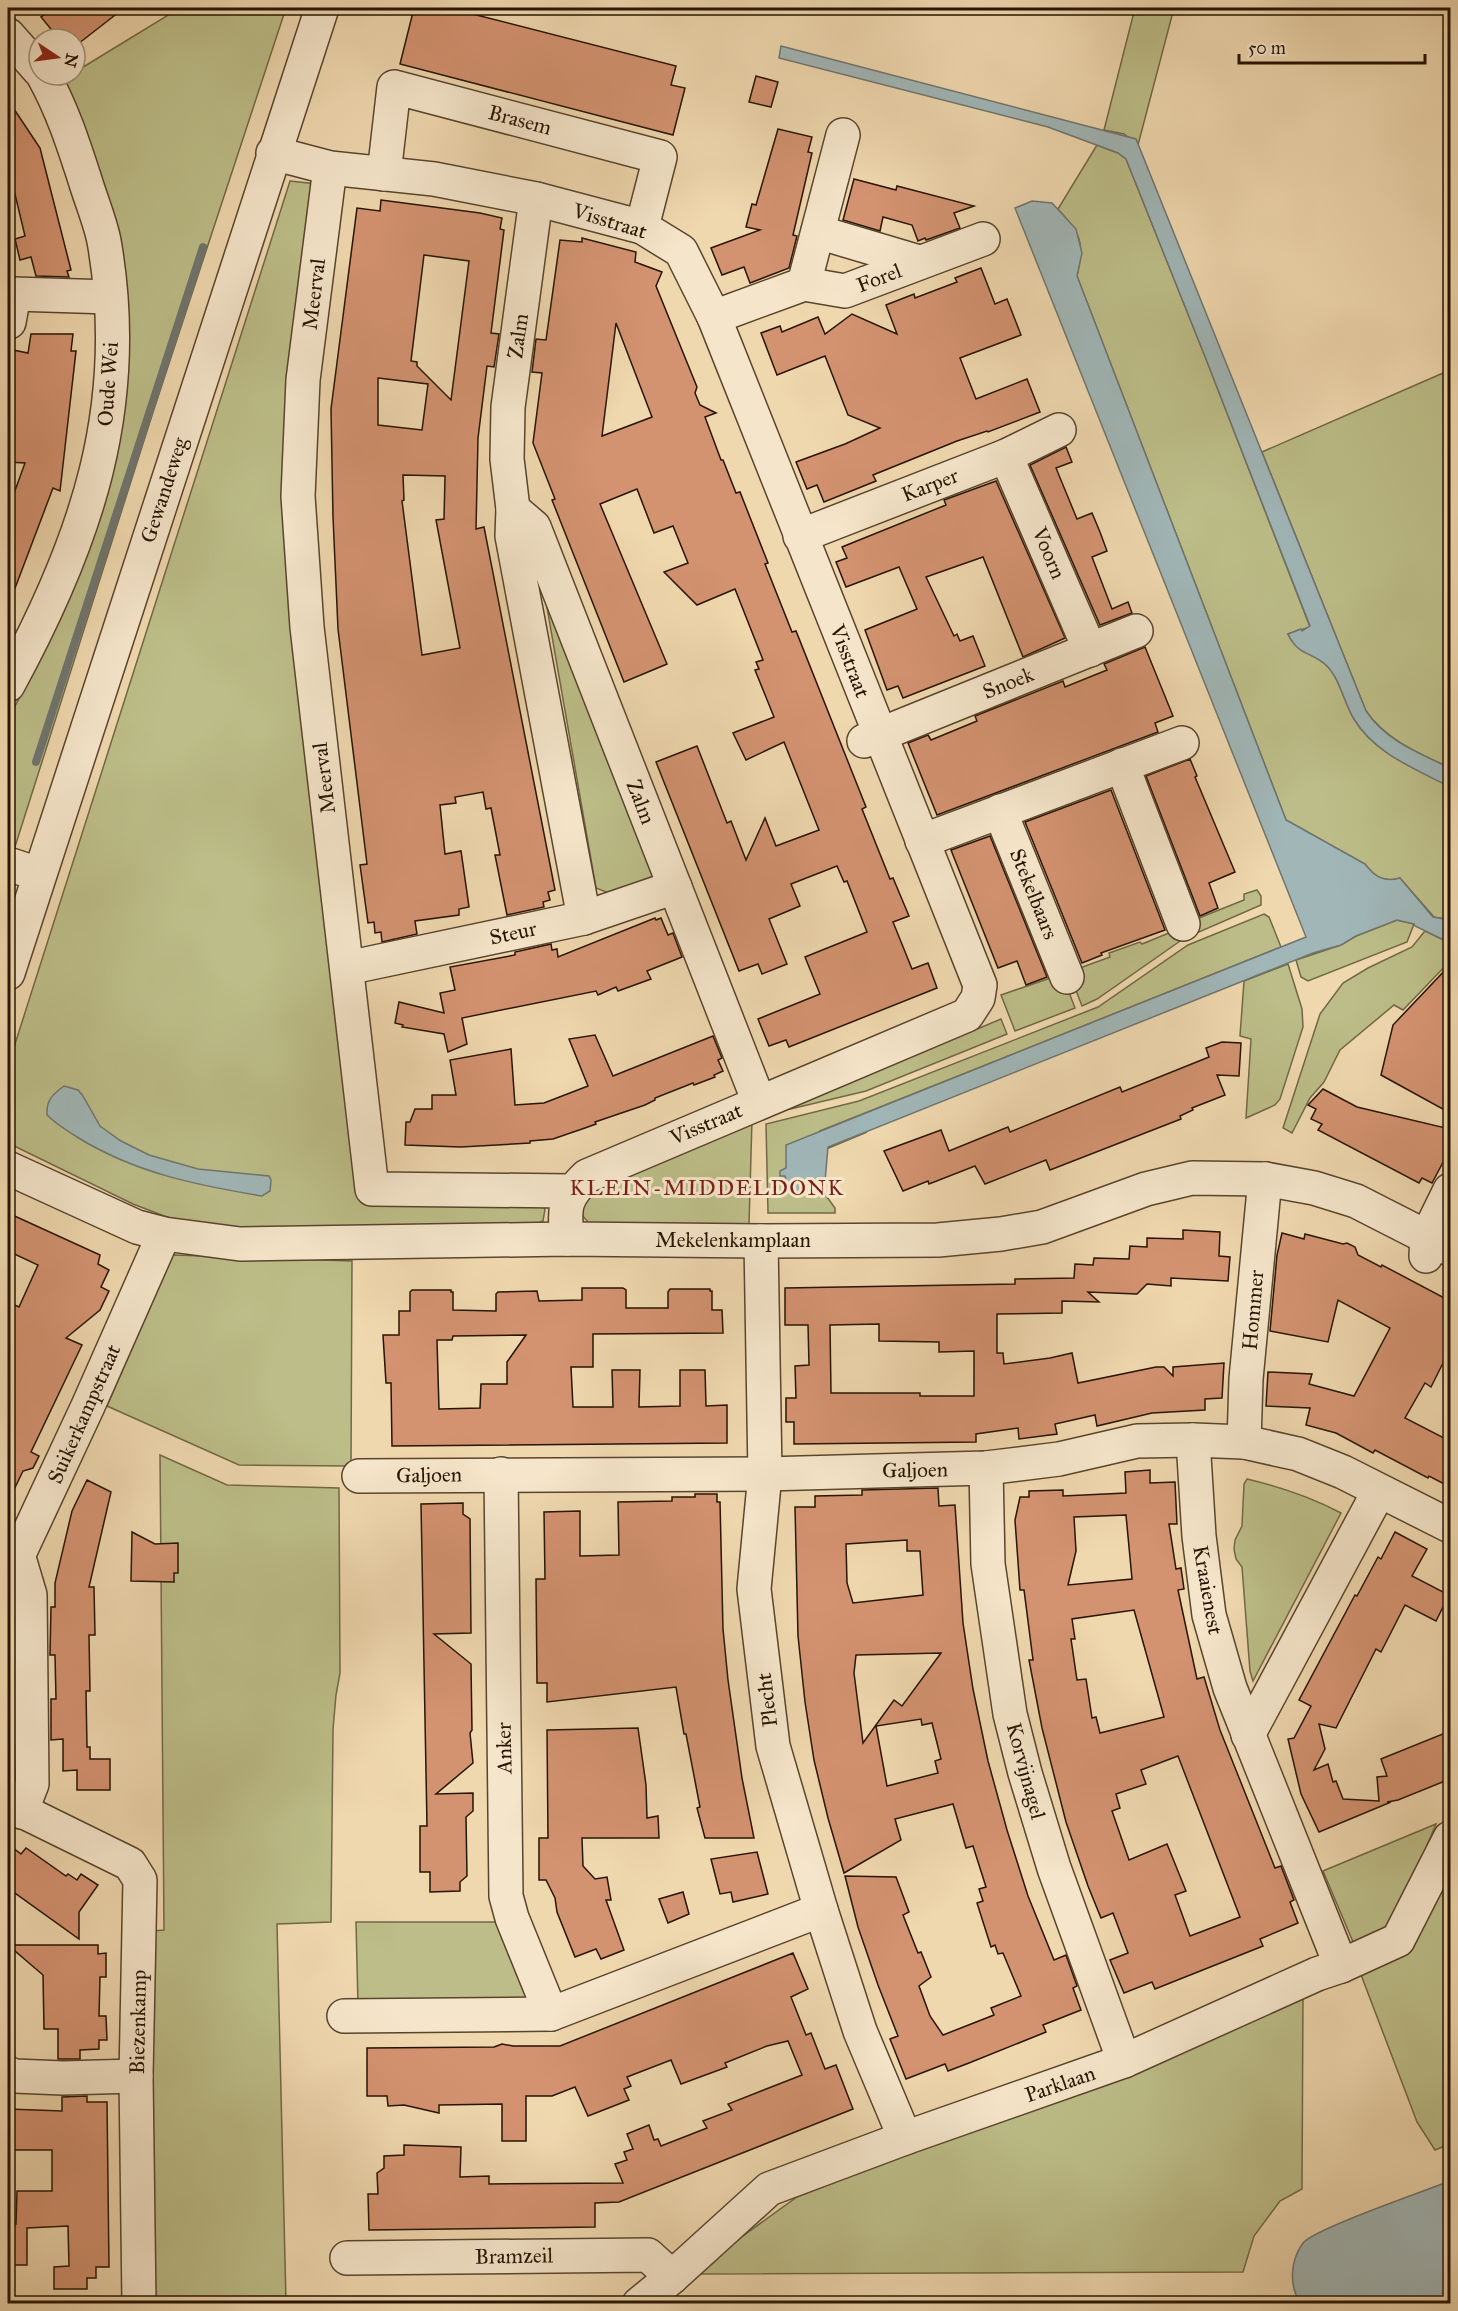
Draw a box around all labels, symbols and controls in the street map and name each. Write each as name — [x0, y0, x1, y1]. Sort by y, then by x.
north arrow — [27, 27, 87, 87]
scale bar — [1239, 27, 1425, 65]
text: 50 m — [1248, 37, 1286, 59]
text: N — [60, 52, 82, 69]
street label: Brasem — [485, 99, 555, 141]
street label: Visstraat — [569, 197, 651, 245]
street label: Meerval — [297, 257, 331, 331]
street label: Forel — [853, 257, 905, 298]
street label: Zalm — [502, 311, 534, 360]
street label: Oude Wei — [92, 341, 124, 427]
street label: Gewandeweg — [135, 434, 193, 546]
street label: Karper — [898, 462, 962, 508]
street label: Voorn — [1026, 522, 1071, 583]
street label: Visstraat — [824, 620, 876, 702]
street label: Snoek — [979, 661, 1037, 705]
street label: Meerval — [307, 741, 341, 815]
street label: Zalm — [621, 776, 661, 828]
street label: Stekelbaars — [1004, 845, 1064, 943]
street label: Steur — [487, 915, 539, 951]
street label: Visstraat — [665, 1097, 747, 1151]
district label: KLEIN-MIDDELDONK — [569, 1174, 845, 1201]
street label: Mekelenkamplaan — [655, 1227, 811, 1253]
street label: Hommer — [1237, 1269, 1269, 1351]
street label: Suikerkampstraat — [42, 1340, 127, 1488]
street label: Galjoen — [882, 1456, 948, 1484]
street label: Galjoen — [396, 1461, 462, 1489]
street label: Kraaienest — [1187, 1543, 1229, 1637]
street label: Plecht — [751, 1671, 783, 1728]
street label: Korvijnagel — [1001, 1720, 1051, 1822]
street label: Anker — [491, 1722, 517, 1775]
street label: Biezenkamp — [124, 1969, 152, 2075]
street label: Parklaan — [1021, 2060, 1099, 2108]
street label: Bramzeil — [475, 2242, 554, 2270]

